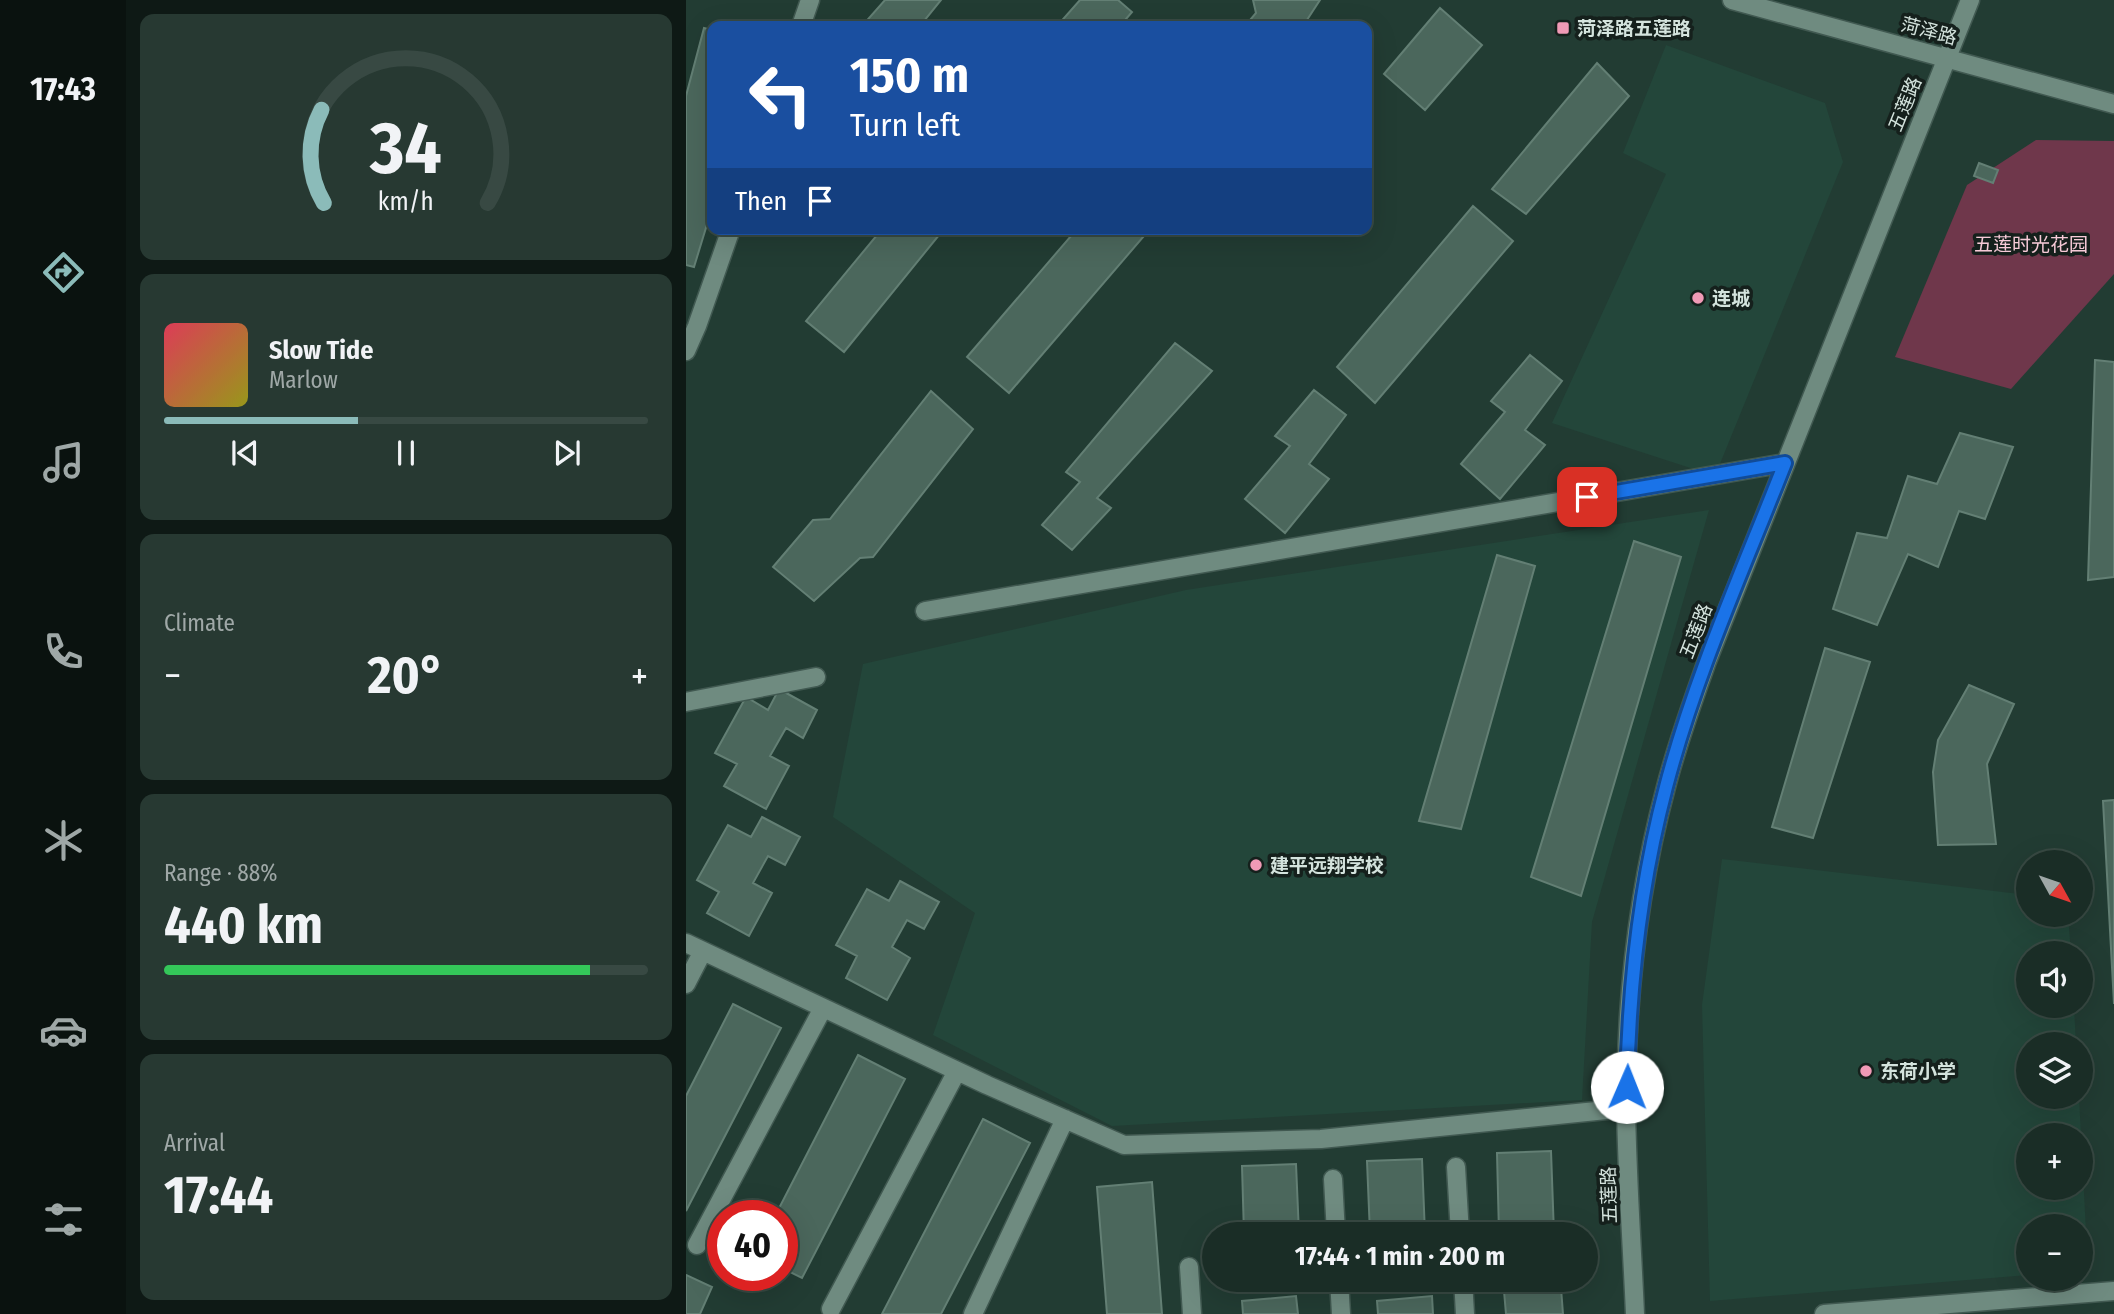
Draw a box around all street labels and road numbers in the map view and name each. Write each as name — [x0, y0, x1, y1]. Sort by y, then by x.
street label: 菏泽路 — [1898, 13, 1960, 49]
street label: 五莲路 — [1884, 73, 1926, 135]
street label: 五莲路 — [1675, 600, 1717, 662]
street label: 五莲路 — [1597, 1166, 1621, 1224]

